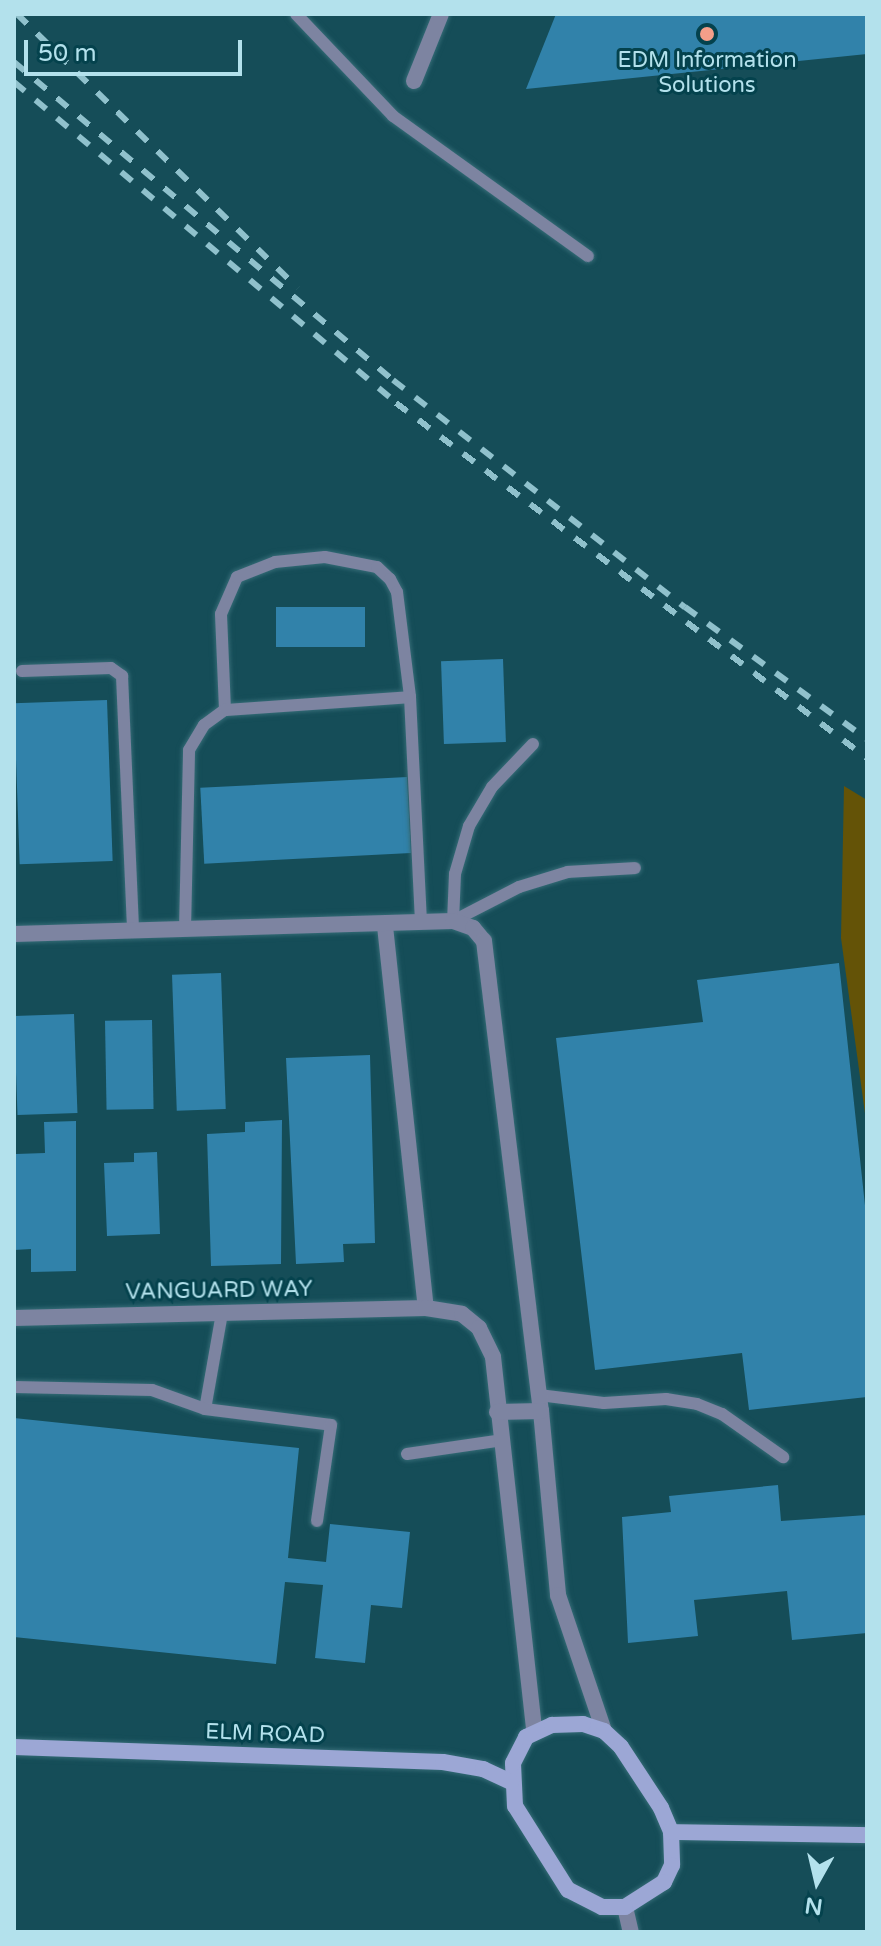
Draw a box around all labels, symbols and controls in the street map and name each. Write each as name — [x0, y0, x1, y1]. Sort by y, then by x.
scale bar — [28, 24, 246, 74]
marker: EDM Information Solutions — [698, 25, 716, 43]
text: 50 m — [38, 39, 96, 68]
place label: EDM Information Solutions — [617, 47, 797, 98]
street label: VANGUARD WAY — [125, 1276, 313, 1306]
street label: ELM ROAD — [205, 1719, 325, 1749]
north arrow — [777, 1842, 857, 1922]
text: N — [803, 1892, 824, 1920]

